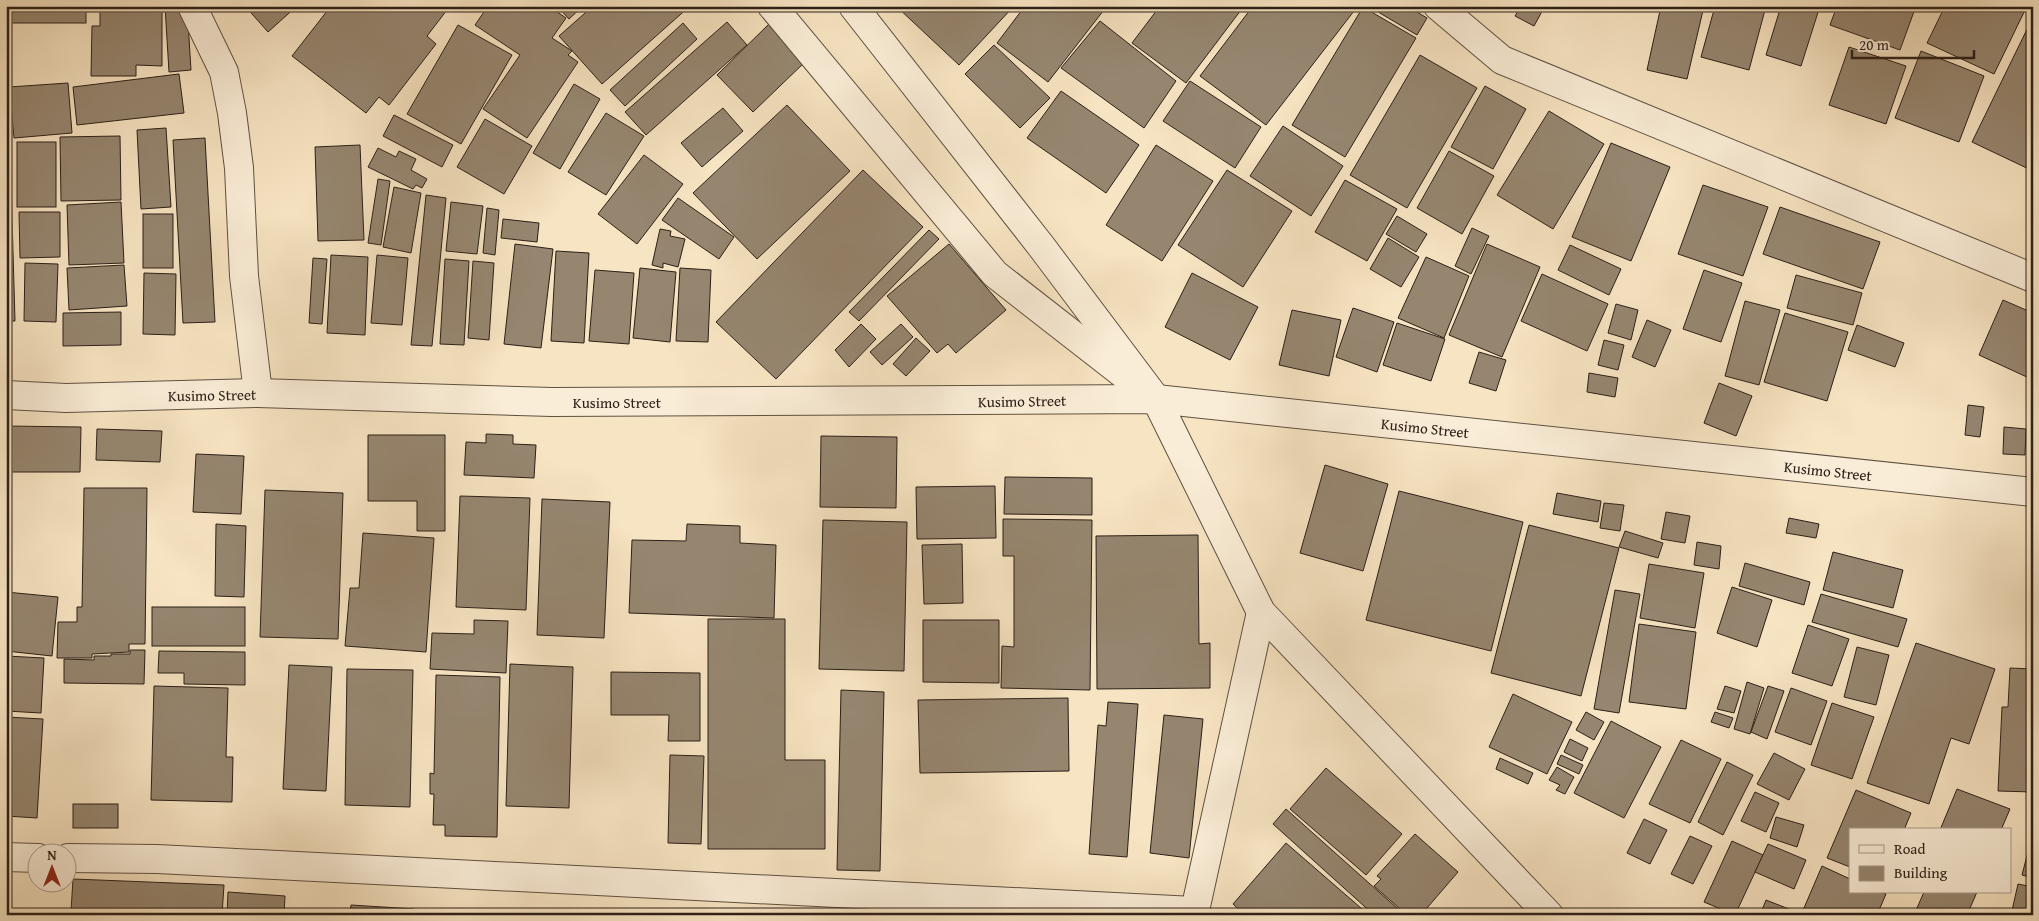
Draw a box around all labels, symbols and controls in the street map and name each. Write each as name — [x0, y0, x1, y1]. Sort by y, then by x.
scale bar — [1852, 28, 1974, 60]
text: 20 m — [1859, 34, 1890, 55]
street label: Kusimo Street — [168, 384, 257, 406]
street label: Kusimo Street — [978, 390, 1067, 412]
street label: Kusimo Street — [573, 392, 662, 413]
street label: Kusimo Street — [1380, 413, 1471, 443]
street label: Kusimo Street — [1783, 456, 1874, 486]
legend — [1849, 828, 2012, 894]
text: Road — [1894, 838, 1925, 859]
north arrow — [28, 844, 78, 894]
text: N — [47, 845, 57, 865]
text: Building — [1894, 862, 1948, 883]

